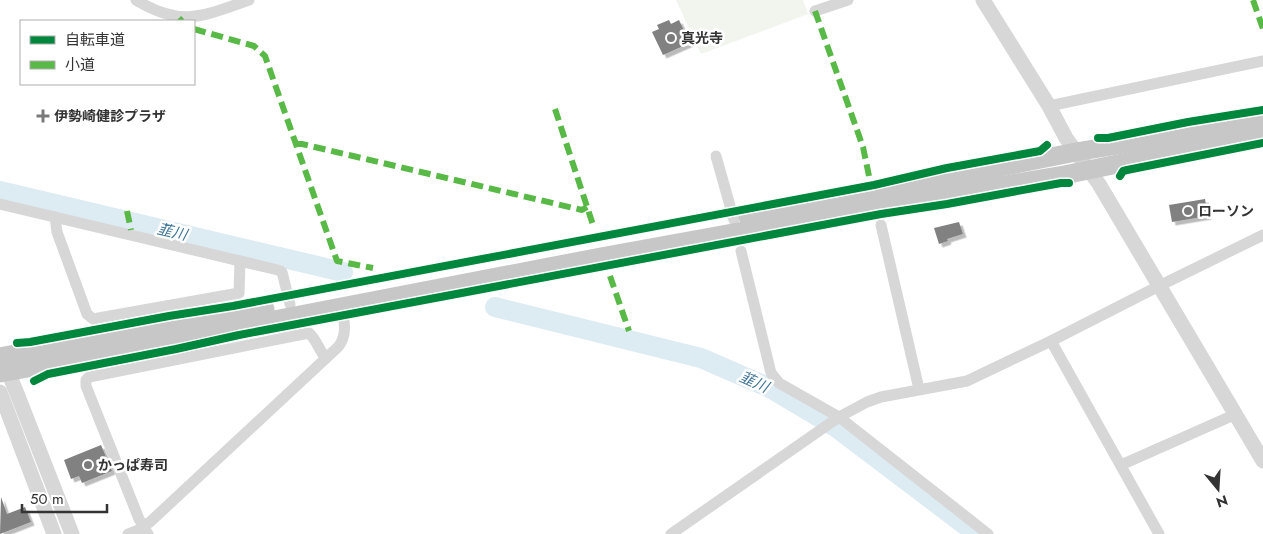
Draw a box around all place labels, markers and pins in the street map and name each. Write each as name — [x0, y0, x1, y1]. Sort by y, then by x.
place label: 真光寺 — [681, 28, 723, 48]
marker: 真光寺 — [665, 32, 677, 44]
place label: 伊勢崎健診プラザ — [54, 106, 166, 126]
marker: 伊勢崎健診プラザ — [36, 109, 50, 123]
place label: ローソン — [1198, 201, 1254, 221]
marker: ローソン — [1182, 205, 1194, 217]
place label: かっぱ寿司 — [98, 455, 168, 475]
marker: かっぱ寿司 — [82, 459, 94, 471]

